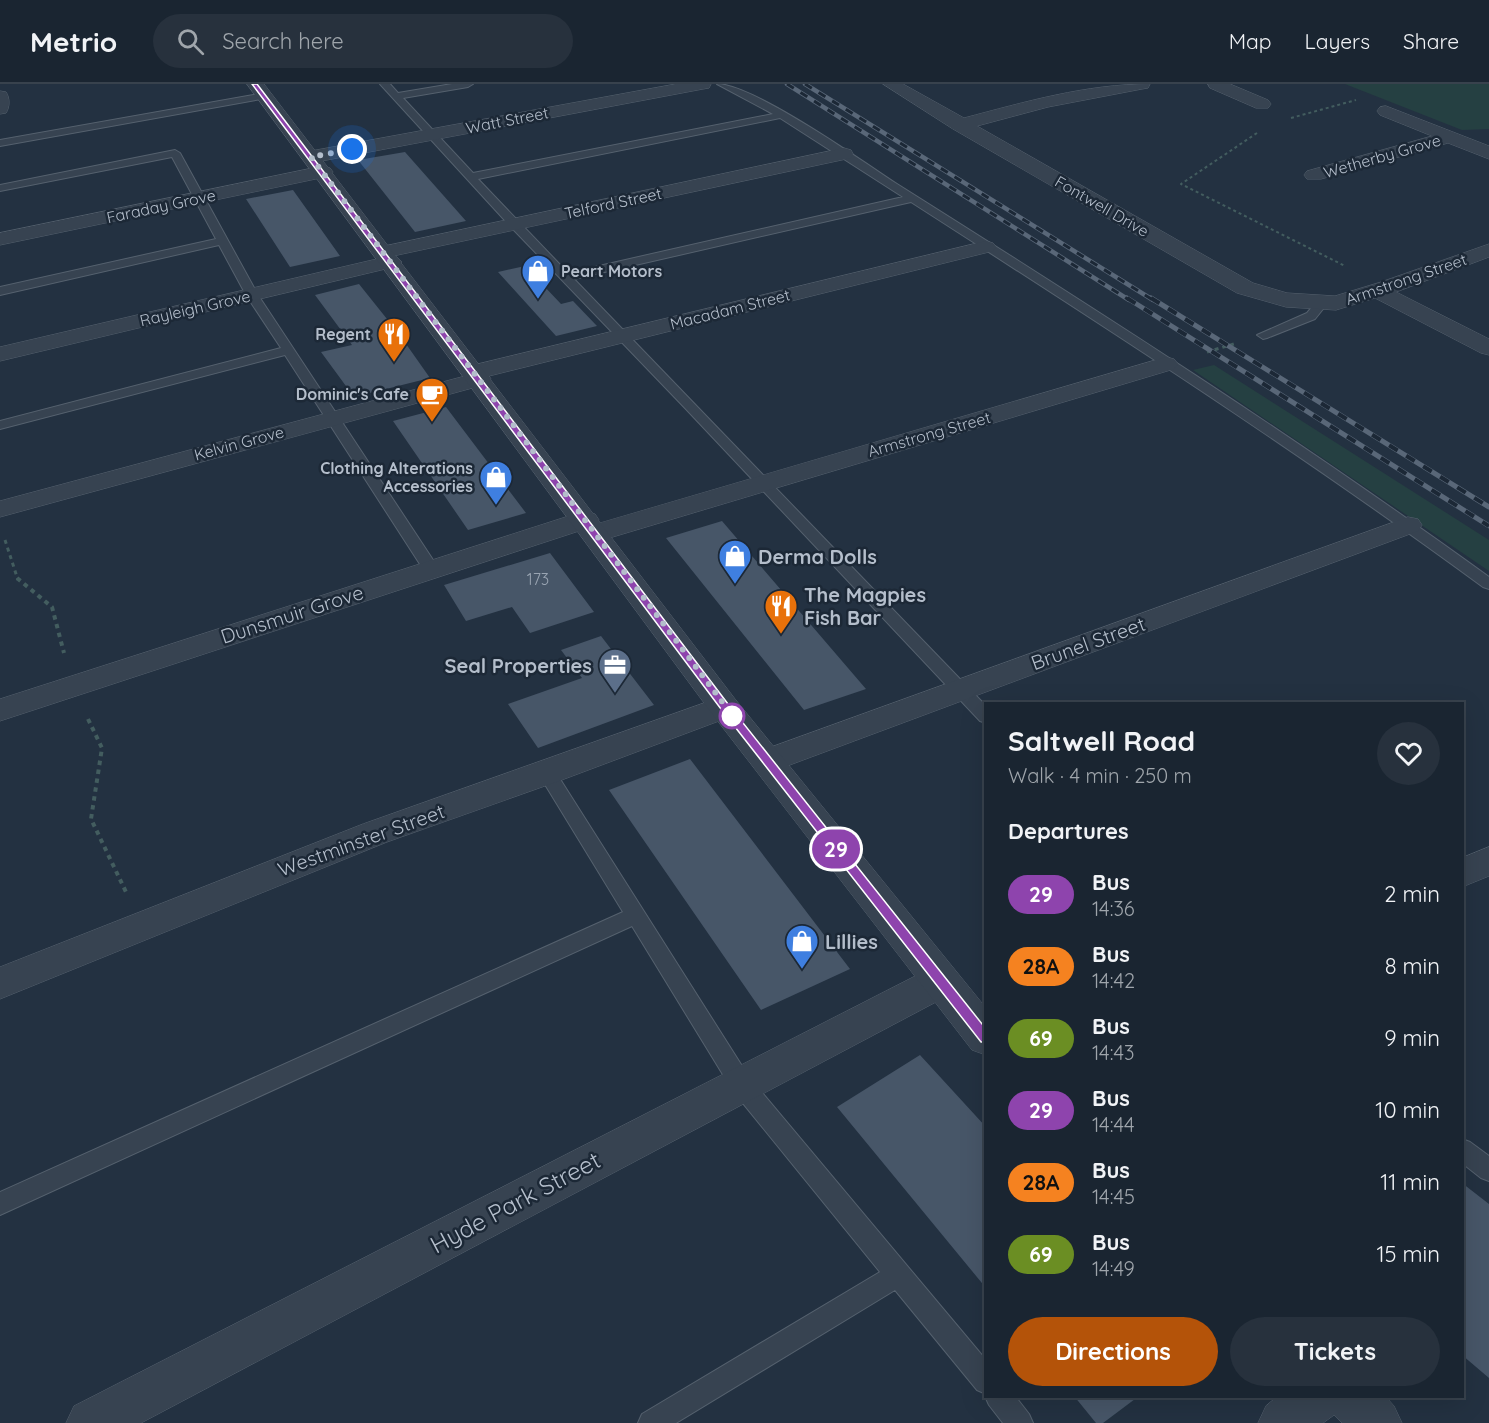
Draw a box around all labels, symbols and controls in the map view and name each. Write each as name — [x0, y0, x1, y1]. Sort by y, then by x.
search box — [153, 14, 573, 68]
text: Metrio — [30, 24, 117, 59]
icon: search — [174, 25, 207, 58]
text: Search here — [222, 27, 344, 55]
text: Map — [1229, 28, 1272, 54]
text: Layers — [1305, 28, 1370, 54]
text: Share — [1403, 28, 1459, 54]
street label: Watt Street — [464, 102, 550, 138]
street label: Wetherby Grove — [1321, 130, 1443, 182]
your location — [337, 134, 367, 164]
street label: Fontwell Drive — [1051, 171, 1153, 241]
street label: Telford Street — [563, 183, 663, 223]
street label: Faraday Grove — [105, 185, 217, 227]
street label: Armstrong Street — [1343, 249, 1469, 309]
shop icon: Peart Motors — [520, 253, 556, 300]
place label: Peart Motors — [561, 261, 662, 281]
street label: Macadam Street — [668, 284, 792, 334]
street label: Rayleigh Grove — [138, 286, 252, 330]
restaurant icon: Regent — [376, 316, 412, 363]
place label: Regent — [315, 324, 371, 344]
cafe icon: Dominic's Cafe — [414, 376, 450, 423]
place label: Dominic's Cafe — [296, 384, 409, 404]
street label: Armstrong Street — [865, 407, 993, 461]
street label: Kelvin Grove — [192, 421, 286, 465]
place label: Clothing Alterations Accessories — [320, 458, 473, 496]
shop icon: Clothing Alterations Accessories — [478, 459, 514, 506]
shop icon: Derma Dolls — [717, 538, 753, 585]
place label: Derma Dolls — [758, 544, 877, 569]
house number: 173 — [527, 569, 549, 589]
street label: Dunsmuir Grove — [217, 579, 367, 649]
place label: The Magpies Fish Bar — [804, 582, 926, 630]
restaurant icon: The Magpies Fish Bar — [763, 588, 799, 635]
street label: Brunel Street — [1027, 611, 1149, 675]
office icon: Seal Properties — [597, 647, 633, 694]
place label: Seal Properties — [444, 653, 592, 678]
unlabelled marker — [719, 703, 745, 729]
button: heart — [1377, 722, 1440, 785]
text: Saltwell Road — [1008, 723, 1195, 758]
text: Walk · 4 min · 250 m — [1008, 763, 1192, 788]
street label: Westminster Street — [274, 798, 448, 882]
text: Departures — [1008, 817, 1129, 845]
line badge: 29 — [809, 830, 863, 868]
text: 29 — [824, 836, 848, 862]
text: Bus — [1092, 868, 1130, 896]
text: 2 min — [1384, 880, 1440, 908]
text: 29 — [1029, 881, 1053, 907]
text: 14:36 — [1092, 896, 1135, 921]
shop icon: Lillies — [784, 923, 820, 970]
place label: Lillies — [825, 929, 878, 954]
text: Bus — [1092, 940, 1130, 968]
text: 8 min — [1385, 952, 1440, 980]
text: 28A — [1023, 953, 1059, 979]
text: 14:42 — [1092, 968, 1135, 993]
text: Bus — [1092, 1012, 1130, 1040]
text: 9 min — [1384, 1024, 1440, 1052]
text: 69 — [1029, 1025, 1053, 1051]
text: 14:43 — [1092, 1040, 1134, 1065]
text: Bus — [1092, 1084, 1130, 1112]
text: 10 min — [1375, 1096, 1440, 1124]
text: 29 — [1029, 1097, 1053, 1123]
text: 14:44 — [1092, 1112, 1134, 1137]
street label: Hyde Park Street — [425, 1145, 605, 1259]
text: Bus — [1092, 1156, 1130, 1184]
text: 11 min — [1380, 1168, 1440, 1196]
text: 28A — [1023, 1169, 1059, 1195]
text: 14:45 — [1092, 1184, 1135, 1209]
text: Bus — [1092, 1228, 1130, 1256]
text: 15 min — [1376, 1240, 1440, 1268]
text: 69 — [1029, 1241, 1053, 1267]
text: 14:49 — [1092, 1256, 1135, 1281]
button: Directions — [1008, 1317, 1218, 1386]
button: Tickets — [1230, 1317, 1440, 1386]

